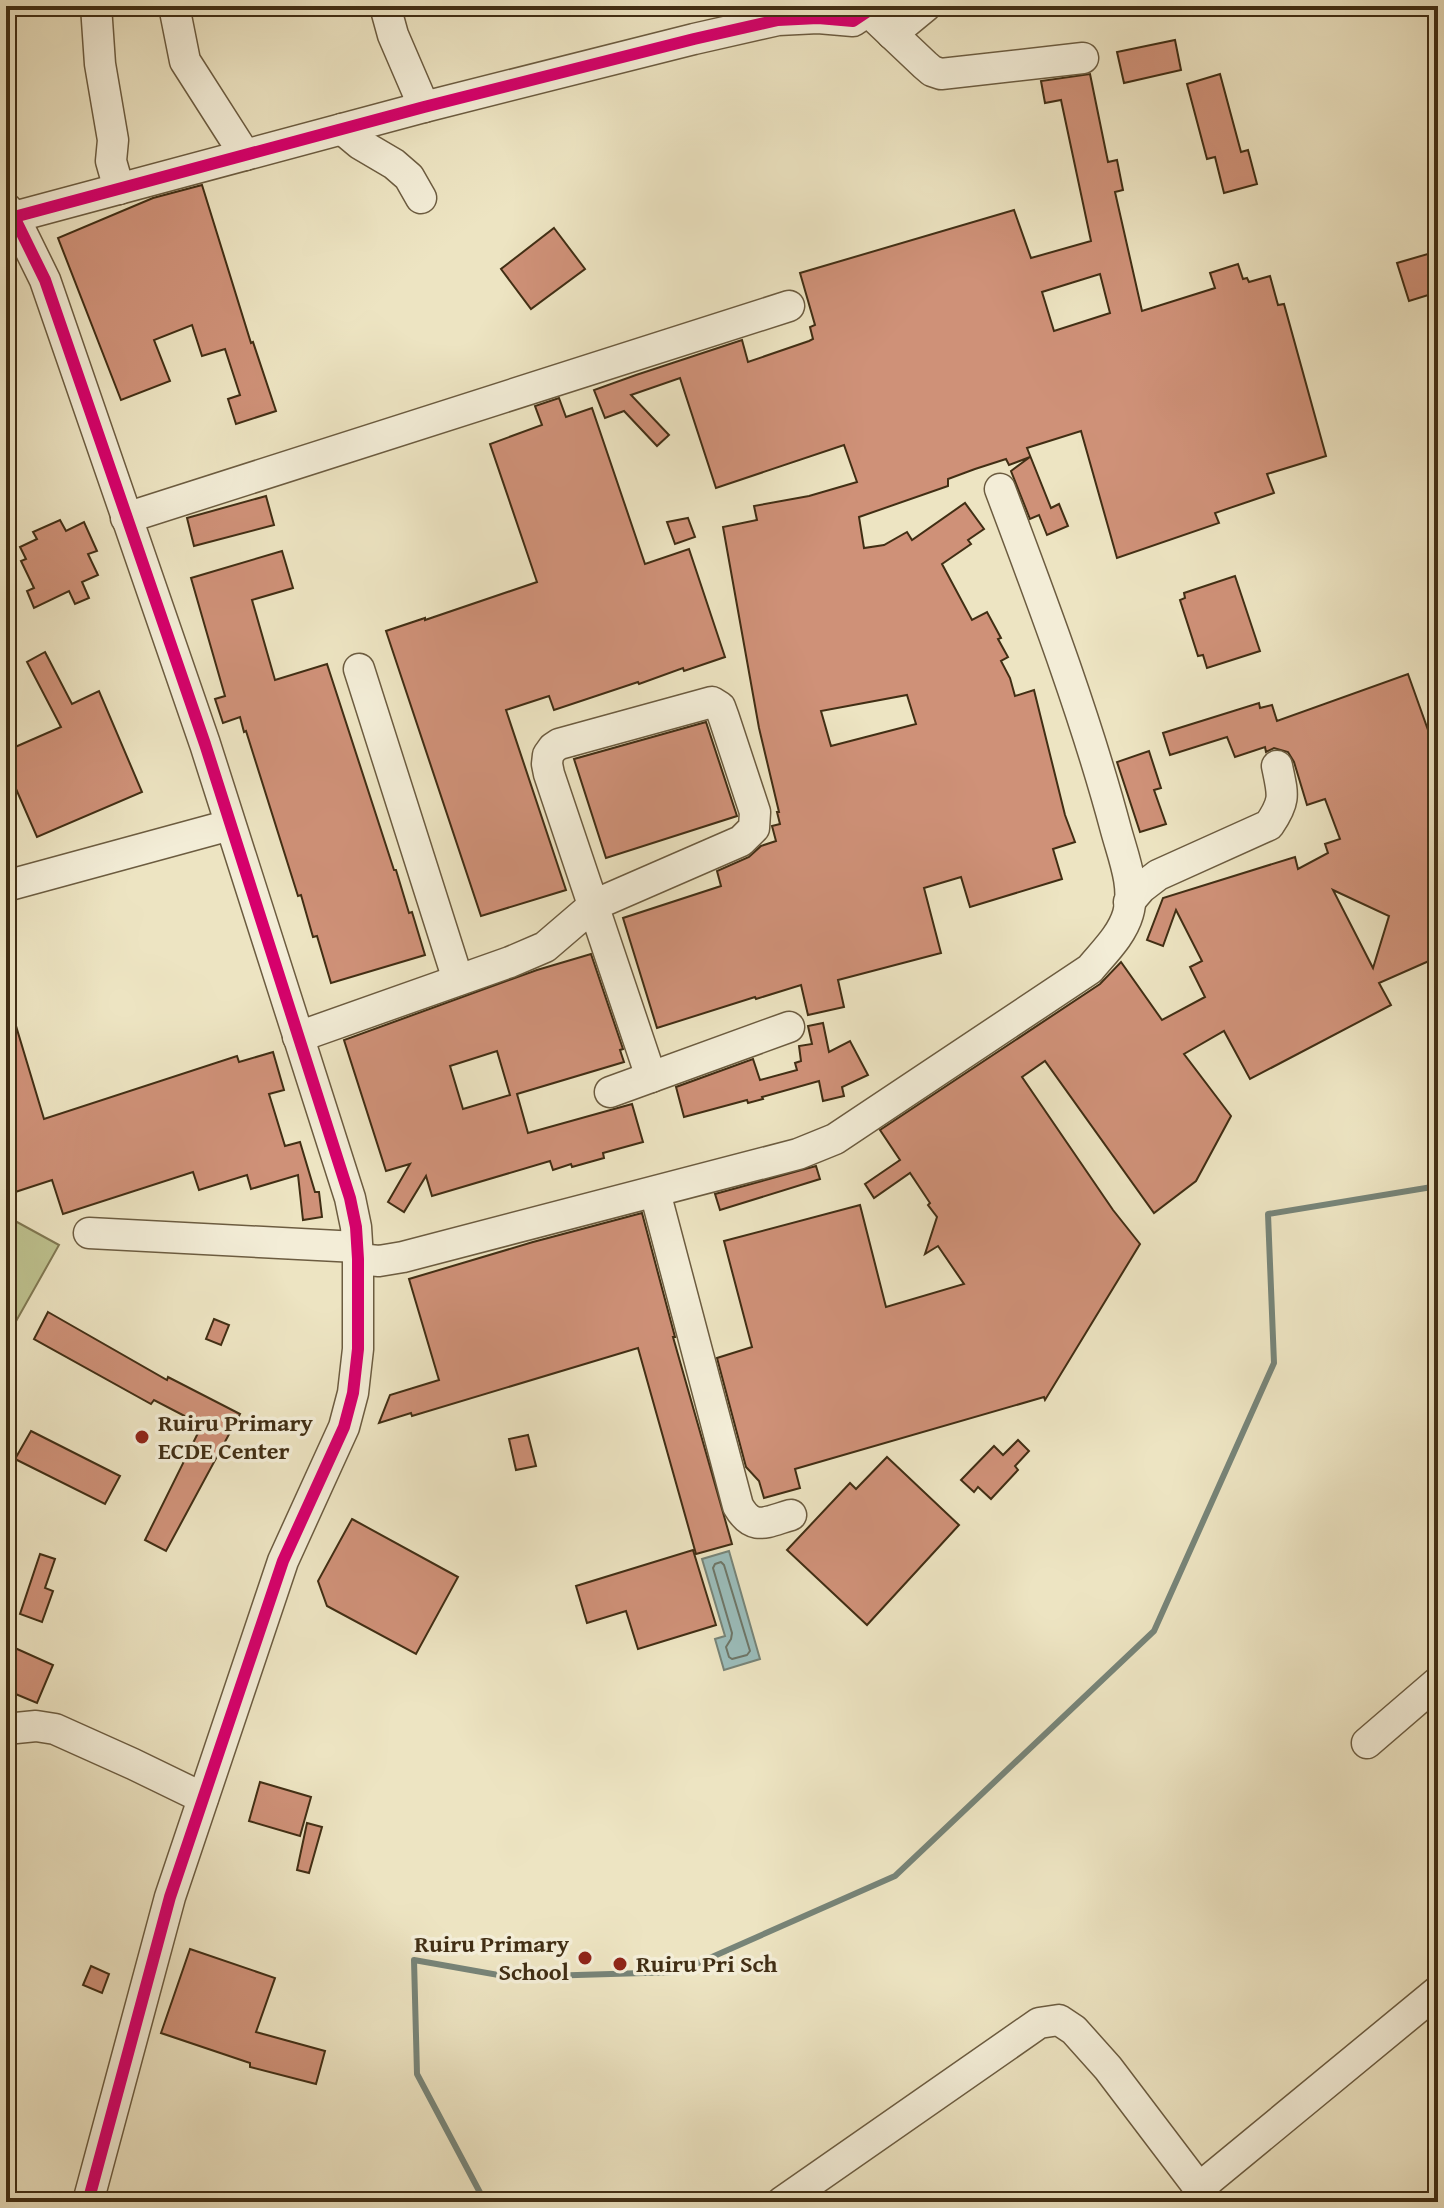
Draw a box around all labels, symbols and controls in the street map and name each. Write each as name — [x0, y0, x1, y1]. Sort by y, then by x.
place label: Ruiru Primary ECDE Center — [158, 1405, 313, 1468]
marker: Ruiru Primary ECDE Center — [133, 1428, 151, 1446]
place label: Ruiru Primary School — [414, 1926, 570, 1989]
place label: Ruiru Pri Sch — [636, 1946, 777, 1981]
marker: Ruiru Primary School — [576, 1949, 594, 1967]
marker: Ruiru Pri Sch — [611, 1955, 629, 1973]

